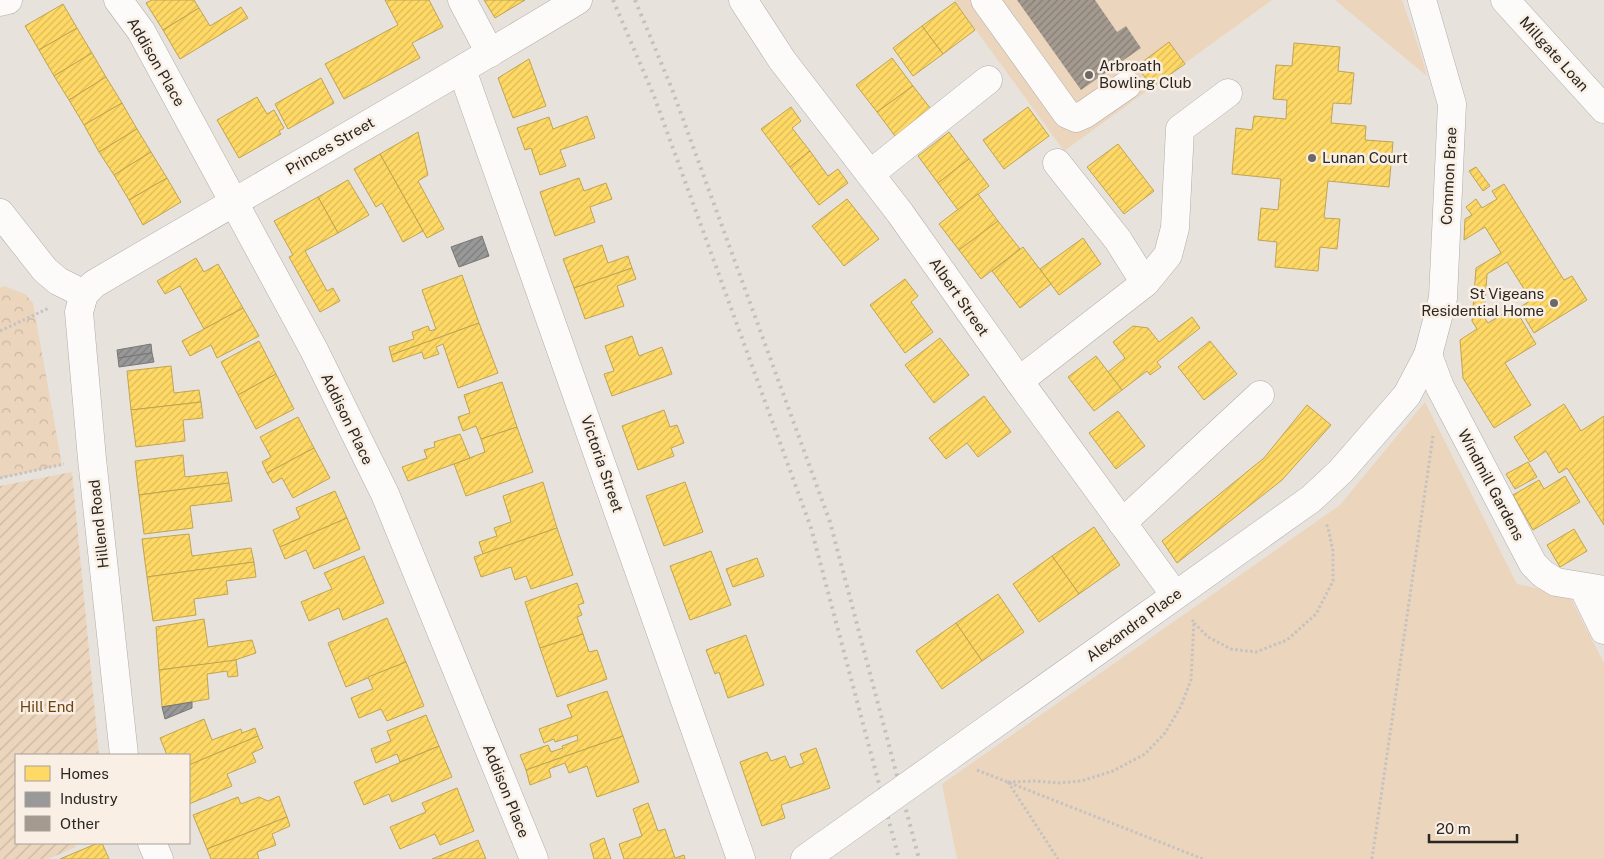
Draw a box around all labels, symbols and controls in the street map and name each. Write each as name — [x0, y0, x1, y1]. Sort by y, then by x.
street label: Millgate Loan — [1516, 13, 1592, 95]
street label: Addison Place — [124, 14, 189, 109]
place label: Arbroath Bowling Club — [1099, 57, 1192, 91]
marker: Arbroath Bowling Club — [1083, 69, 1095, 81]
street label: Princes Street — [282, 113, 377, 178]
street label: Common Brae — [1437, 127, 1460, 225]
place label: Lunan Court — [1322, 149, 1408, 166]
marker: Lunan Court — [1306, 152, 1318, 164]
street label: Albert Street — [926, 254, 993, 339]
place label: St Vigeans Residential Home — [1421, 285, 1544, 319]
marker: St Vigeans Residential Home — [1548, 297, 1560, 309]
street label: Addison Place — [318, 370, 377, 467]
street label: Victoria Street — [578, 413, 627, 515]
street label: Windmill Gardens — [1455, 426, 1528, 543]
street label: Hillend Road — [85, 479, 112, 569]
street label: Alexandra Place — [1083, 584, 1185, 665]
park label: Hill End — [20, 698, 74, 715]
street label: Addison Place — [480, 742, 533, 840]
legend — [15, 754, 190, 844]
text: Homes — [60, 765, 109, 782]
text: Industry — [60, 790, 118, 807]
scale bar — [1429, 812, 1516, 844]
text: Other — [60, 815, 100, 832]
text: 20 m — [1436, 820, 1471, 837]

